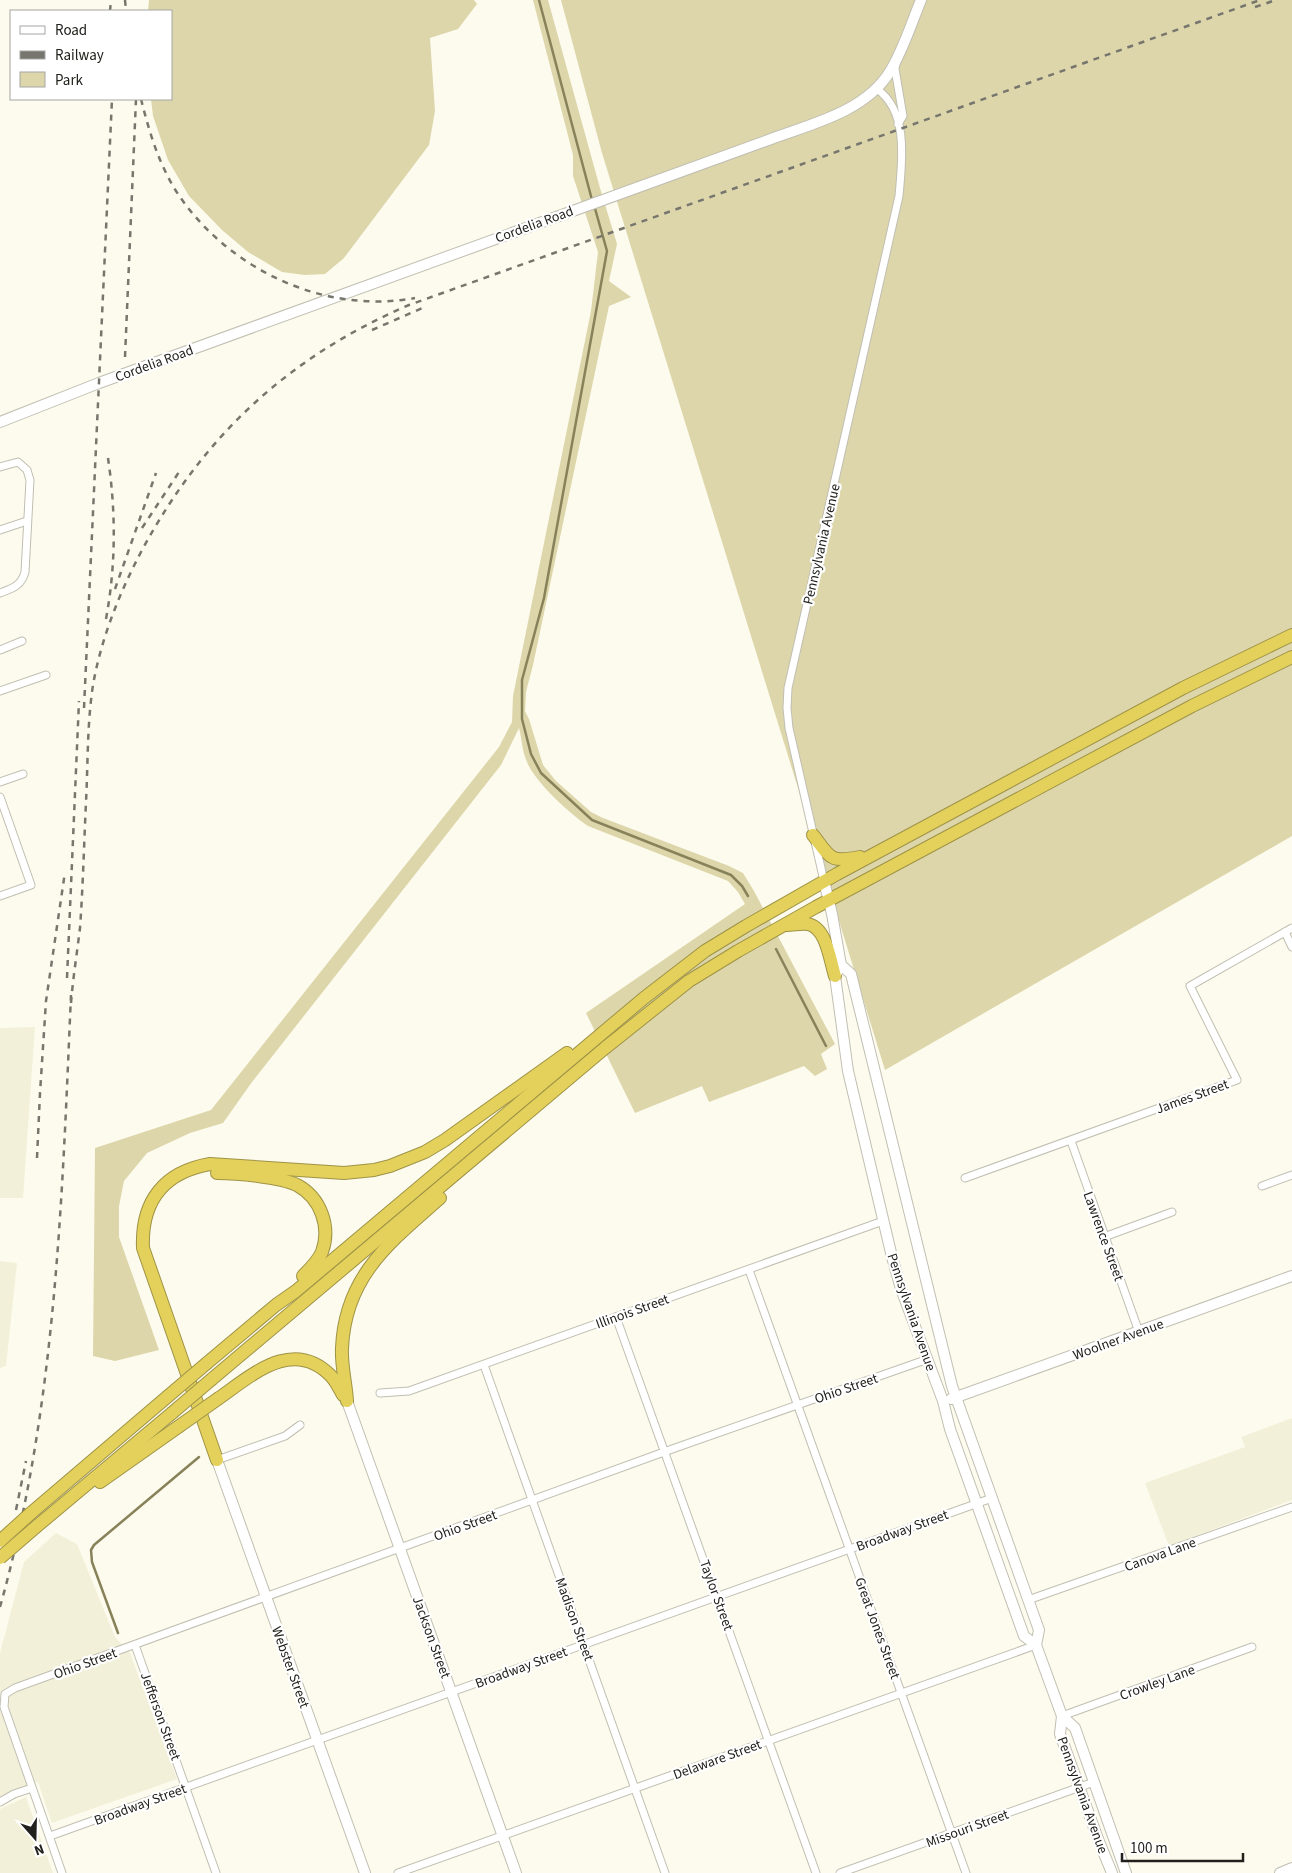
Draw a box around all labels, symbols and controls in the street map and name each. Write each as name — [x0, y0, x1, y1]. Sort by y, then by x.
legend — [10, 10, 172, 100]
text: Road — [55, 20, 87, 41]
text: Railway — [55, 45, 104, 66]
text: Park — [55, 70, 84, 91]
street label: Cordelia Road — [492, 202, 576, 248]
street label: Cordelia Road — [112, 341, 196, 387]
street label: Pennsylvania Avenue — [798, 482, 846, 607]
street label: James Street — [1153, 1074, 1232, 1119]
street label: Lawrence Street — [1078, 1189, 1129, 1284]
street label: Pennsylvania Avenue — [882, 1251, 941, 1374]
street label: Illinois Street — [593, 1289, 672, 1334]
street label: Woolner Avenue — [1070, 1314, 1167, 1366]
street label: Ohio Street — [812, 1369, 881, 1409]
street label: Ohio Street — [431, 1505, 500, 1547]
street label: Broadway Street — [854, 1505, 951, 1557]
street label: Canova Lane — [1122, 1533, 1199, 1577]
street label: Taylor Street — [694, 1557, 738, 1634]
street label: Madison Street — [550, 1575, 599, 1664]
street label: Great Jones Street — [849, 1575, 905, 1682]
street label: Jackson Street — [407, 1593, 455, 1681]
street label: Webster Street — [266, 1624, 314, 1711]
street label: Broadway Street — [473, 1642, 570, 1694]
street label: Ohio Street — [51, 1643, 120, 1685]
street label: Crowley Lane — [1117, 1660, 1198, 1706]
street label: Jefferson Street — [135, 1670, 185, 1763]
street label: Pennsylvania Avenue — [1052, 1734, 1113, 1857]
street label: Delaware Street — [670, 1735, 765, 1785]
street label: Broadway Street — [92, 1779, 189, 1831]
street label: Missouri Street — [923, 1805, 1012, 1853]
north arrow — [10, 1813, 60, 1863]
scale bar — [1122, 1830, 1243, 1862]
text: N — [31, 1838, 47, 1860]
text: 100 m — [1130, 1838, 1168, 1859]

